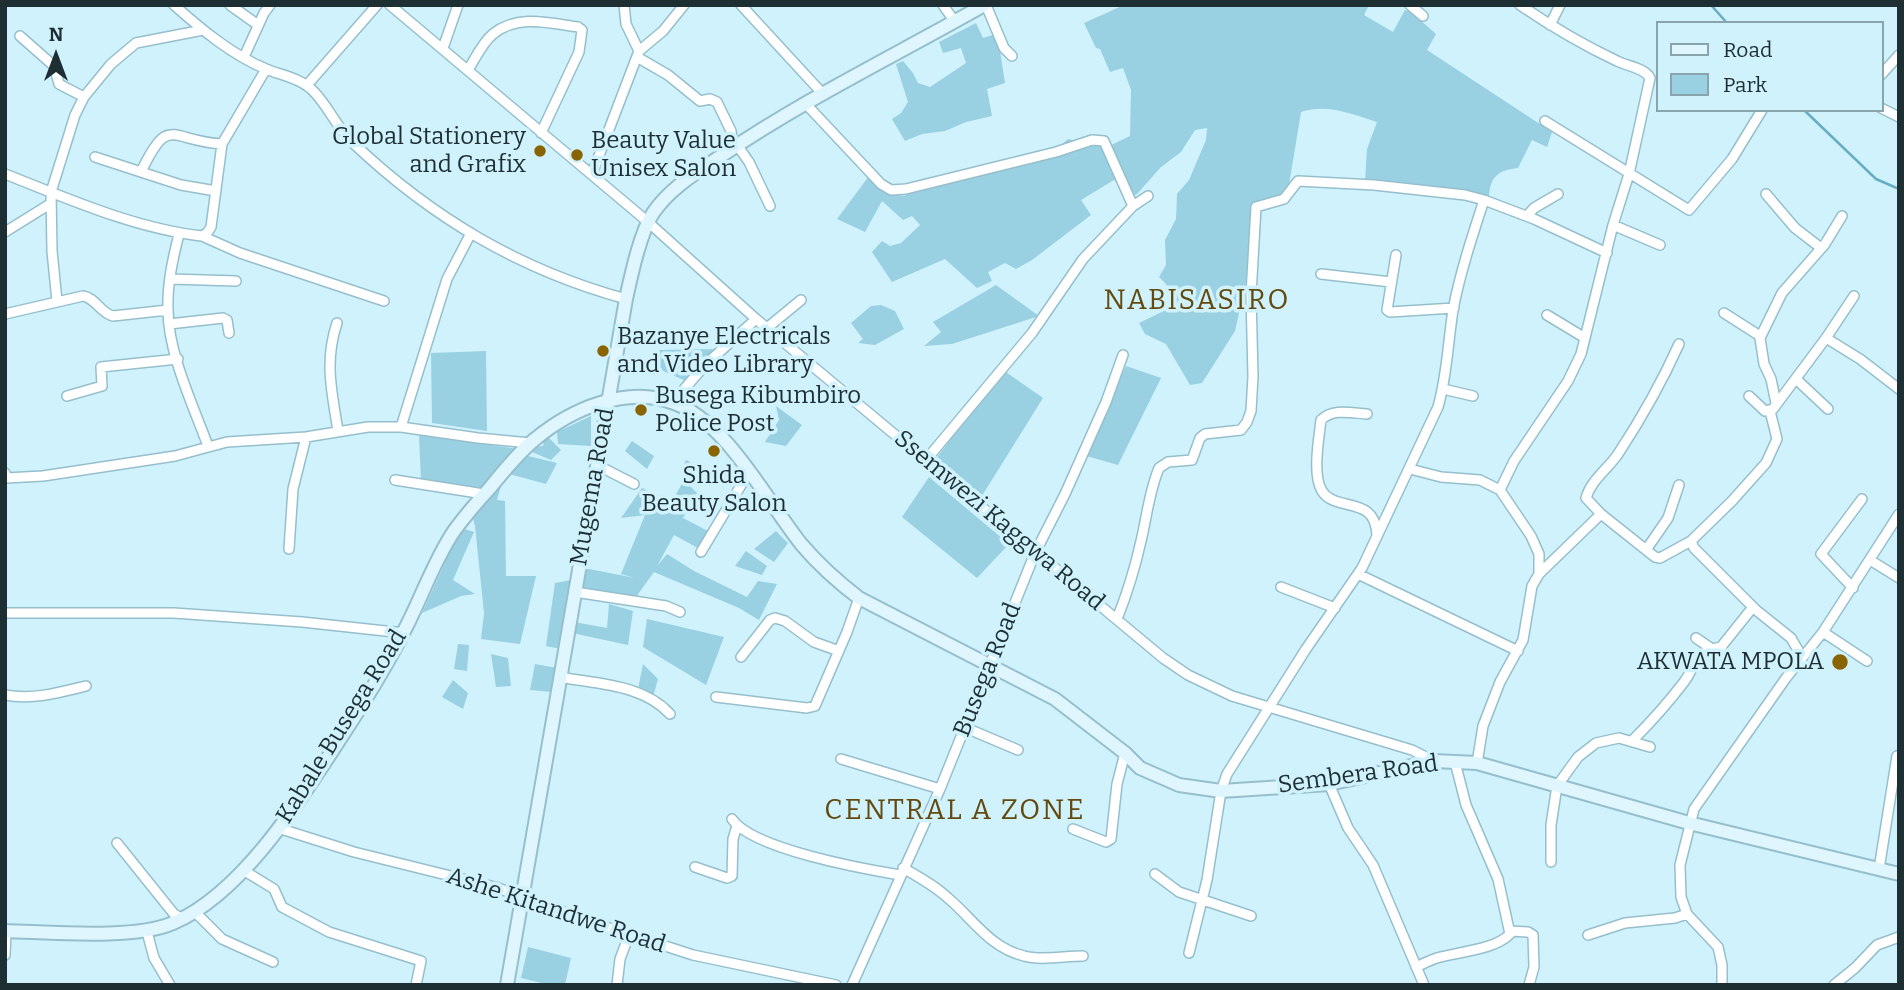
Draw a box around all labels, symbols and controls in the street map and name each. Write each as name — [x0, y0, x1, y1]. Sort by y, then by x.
north arrow — [21, 21, 91, 91]
legend — [1656, 21, 1883, 112]
text: N — [49, 23, 63, 46]
text: Road — [1723, 37, 1772, 63]
text: Park — [1723, 72, 1767, 98]
place label: Global Stationery and Grafix — [332, 123, 526, 179]
place label: Beauty Value Unisex Salon — [591, 127, 736, 183]
marker: Global Stationery and Grafix — [532, 143, 548, 159]
marker: Beauty Value Unisex Salon — [569, 147, 585, 163]
district label: NABISASIRO — [1105, 284, 1289, 318]
place label: Bazanye Electricals and Video Library — [617, 323, 831, 379]
marker: Bazanye Electricals and Video Library — [595, 343, 611, 359]
place label: Busega Kibumbiro Police Post — [655, 382, 861, 438]
marker: Busega Kibumbiro Police Post — [633, 402, 649, 418]
street label: Mugema Road — [565, 406, 621, 568]
street label: Ssemwezi Kaggwa Road — [888, 425, 1110, 617]
marker: Shida Beauty Salon — [706, 443, 722, 459]
place label: Shida Beauty Salon — [641, 462, 787, 518]
street label: Busega Road — [948, 599, 1028, 741]
street label: Kabale Busega Road — [271, 625, 413, 829]
place label: AKWATA MPOLA — [1637, 648, 1824, 676]
marker: AKWATA MPOLA — [1830, 652, 1850, 672]
street label: Sembera Road — [1276, 750, 1440, 800]
district label: CENTRAL A ZONE — [826, 794, 1084, 828]
street label: Ashe Kitandwe Road — [443, 862, 669, 960]

